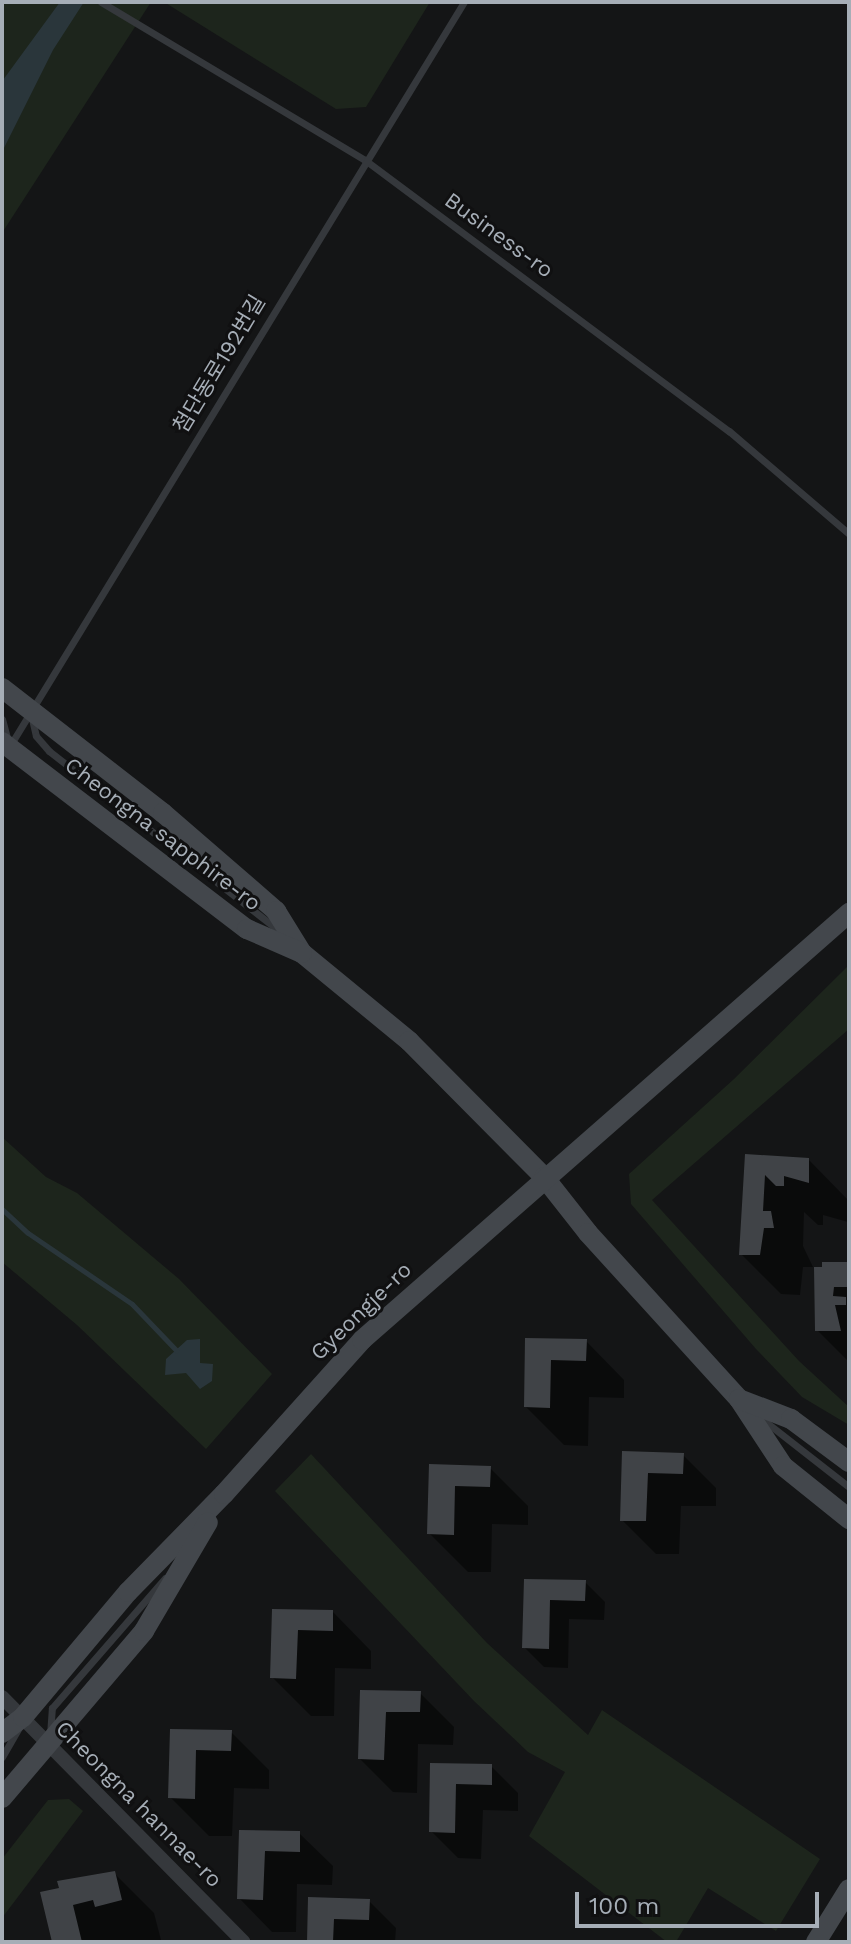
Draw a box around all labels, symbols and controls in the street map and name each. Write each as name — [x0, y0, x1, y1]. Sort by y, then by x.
street label: Business-ro — [439, 187, 559, 283]
street label: 첨단동로192번길 — [167, 290, 271, 438]
street label: Cheongna sapphire-ro — [60, 752, 266, 916]
street label: Gyeongje-ro — [305, 1256, 417, 1366]
street label: Cheongna hannae-ro — [50, 1715, 228, 1893]
scale bar — [579, 1876, 823, 1926]
text: 100 m — [589, 1892, 659, 1920]

